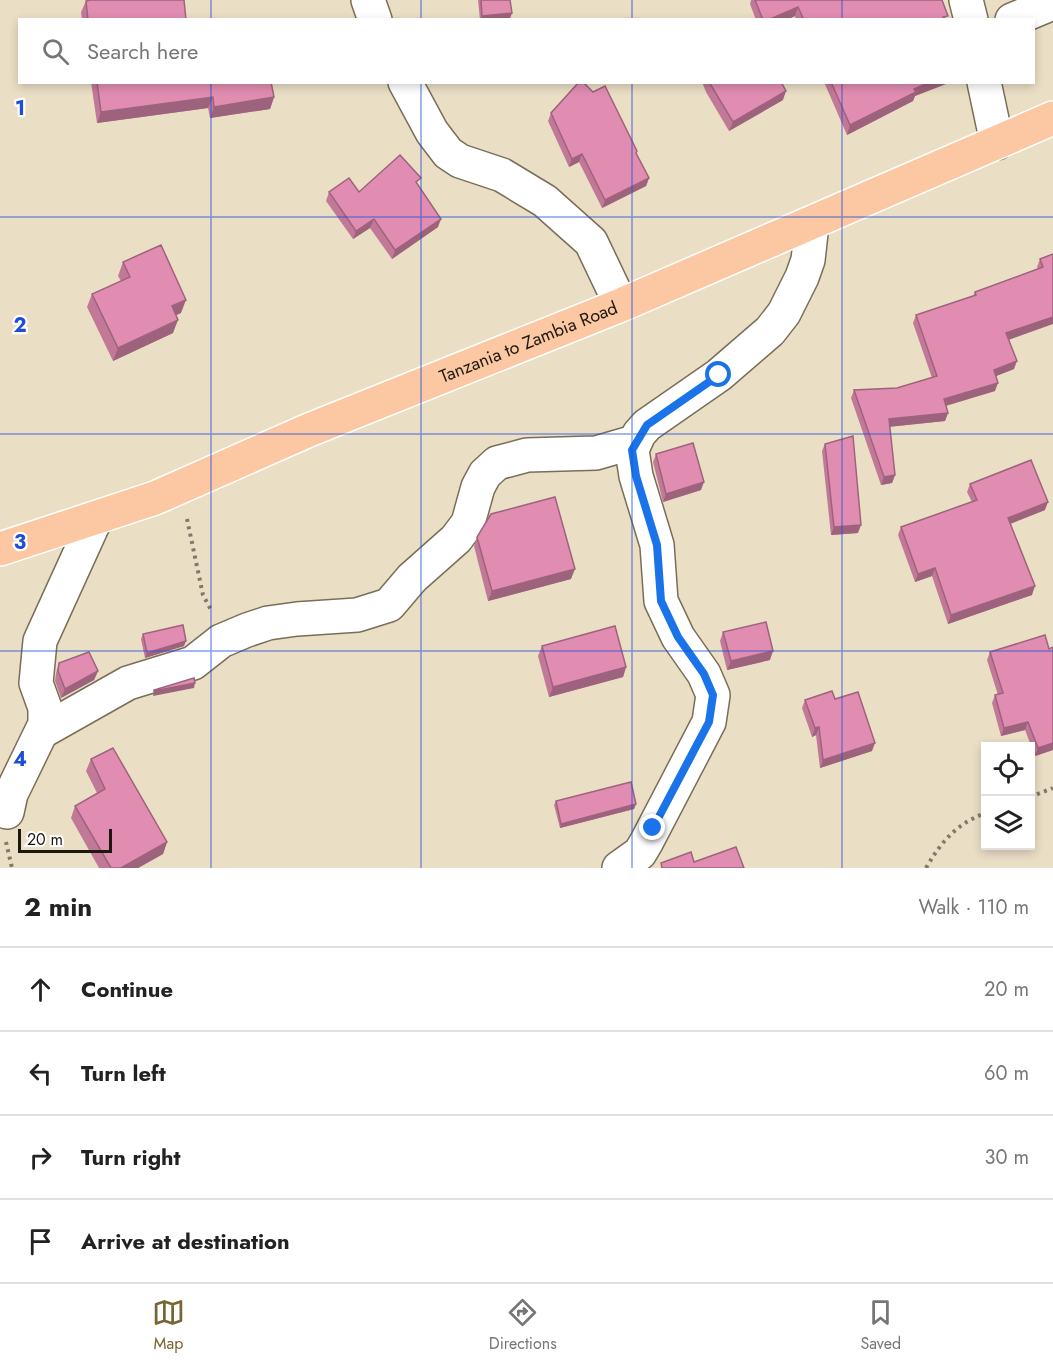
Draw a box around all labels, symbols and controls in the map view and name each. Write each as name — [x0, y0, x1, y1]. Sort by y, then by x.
search box — [18, 18, 1035, 84]
icon: search — [39, 35, 72, 68]
text: Search here — [87, 35, 198, 67]
text: 1 — [15, 94, 25, 123]
street label: Tanzania to Zambia Road — [436, 295, 621, 389]
text: 2 — [13, 311, 27, 340]
route start — [705, 361, 731, 387]
text: 3 — [14, 528, 26, 557]
map controls — [981, 742, 1035, 850]
button: locate — [981, 742, 1035, 796]
text: 4 — [13, 745, 27, 774]
button: layers — [981, 796, 1035, 850]
route end — [639, 814, 665, 840]
scale bar — [18, 826, 112, 854]
text: 20 m — [27, 828, 63, 851]
text: 2 min — [24, 888, 92, 926]
text: Walk · 110 m — [919, 893, 1029, 922]
icon: ahead — [24, 973, 57, 1006]
text: Continue — [81, 973, 173, 1005]
text: 20 m — [984, 975, 1029, 1004]
icon: left — [24, 1057, 57, 1090]
text: Turn left — [81, 1057, 166, 1089]
text: 60 m — [984, 1059, 1029, 1088]
icon: right — [24, 1141, 57, 1174]
text: Turn right — [81, 1141, 181, 1173]
text: 30 m — [984, 1143, 1029, 1172]
icon: arrive — [24, 1225, 57, 1258]
text: Arrive at destination — [81, 1225, 290, 1257]
tab: Map — [152, 1296, 185, 1355]
tab: Directions — [489, 1296, 557, 1355]
tab: Saved — [860, 1296, 901, 1355]

